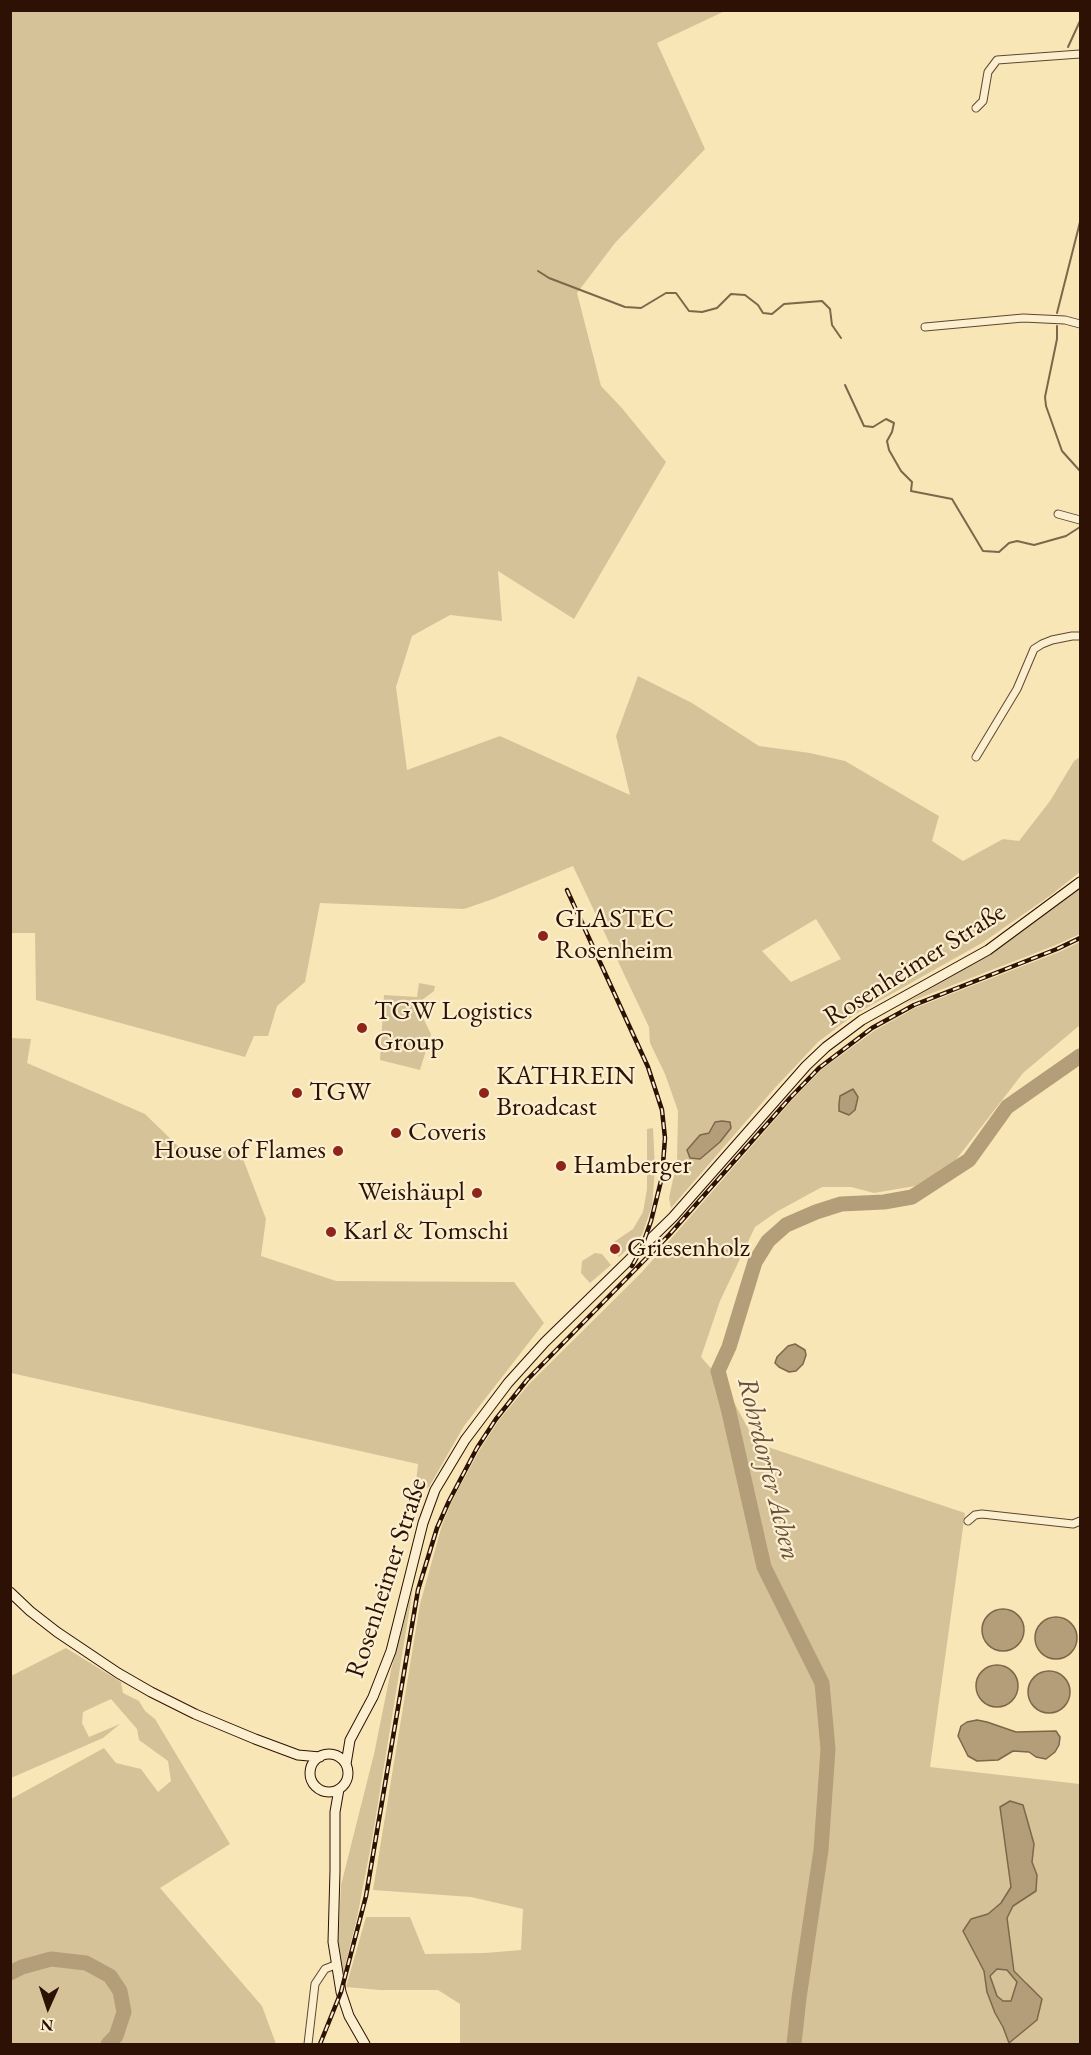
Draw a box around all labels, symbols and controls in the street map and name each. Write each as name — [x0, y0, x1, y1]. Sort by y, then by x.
street label: Rosenheimer Straße — [818, 896, 1012, 1034]
place label: GLASTEC Rosenheim — [555, 904, 674, 967]
marker: GLASTEC Rosenheim — [536, 929, 550, 943]
place label: TGW Logistics Group — [374, 996, 532, 1059]
marker: TGW Logistics Group — [355, 1021, 369, 1035]
place label: KATHREIN Broadcast — [496, 1061, 636, 1124]
place label: TGW — [309, 1077, 371, 1109]
marker: TGW — [290, 1086, 304, 1100]
marker: KATHREIN Broadcast — [477, 1086, 491, 1100]
place label: Coveris — [408, 1117, 486, 1149]
marker: Coveris — [389, 1126, 403, 1140]
place label: House of Flames — [153, 1135, 326, 1167]
marker: House of Flames — [331, 1144, 345, 1158]
place label: Hamberger — [573, 1150, 691, 1182]
marker: Hamberger — [554, 1159, 568, 1173]
place label: Weishäupl — [358, 1177, 465, 1209]
marker: Weishäupl — [470, 1186, 484, 1200]
place label: Karl & Tomschi — [343, 1216, 509, 1248]
marker: Karl & Tomschi — [324, 1225, 338, 1239]
place label: Griesenholz — [627, 1233, 750, 1265]
marker: Griesenholz — [608, 1242, 622, 1256]
water label: Rohrdorfer Achen — [729, 1374, 807, 1564]
street label: Rosenheimer Straße — [339, 1474, 435, 1682]
north arrow — [18, 1977, 78, 2037]
text: N — [40, 2015, 54, 2036]

